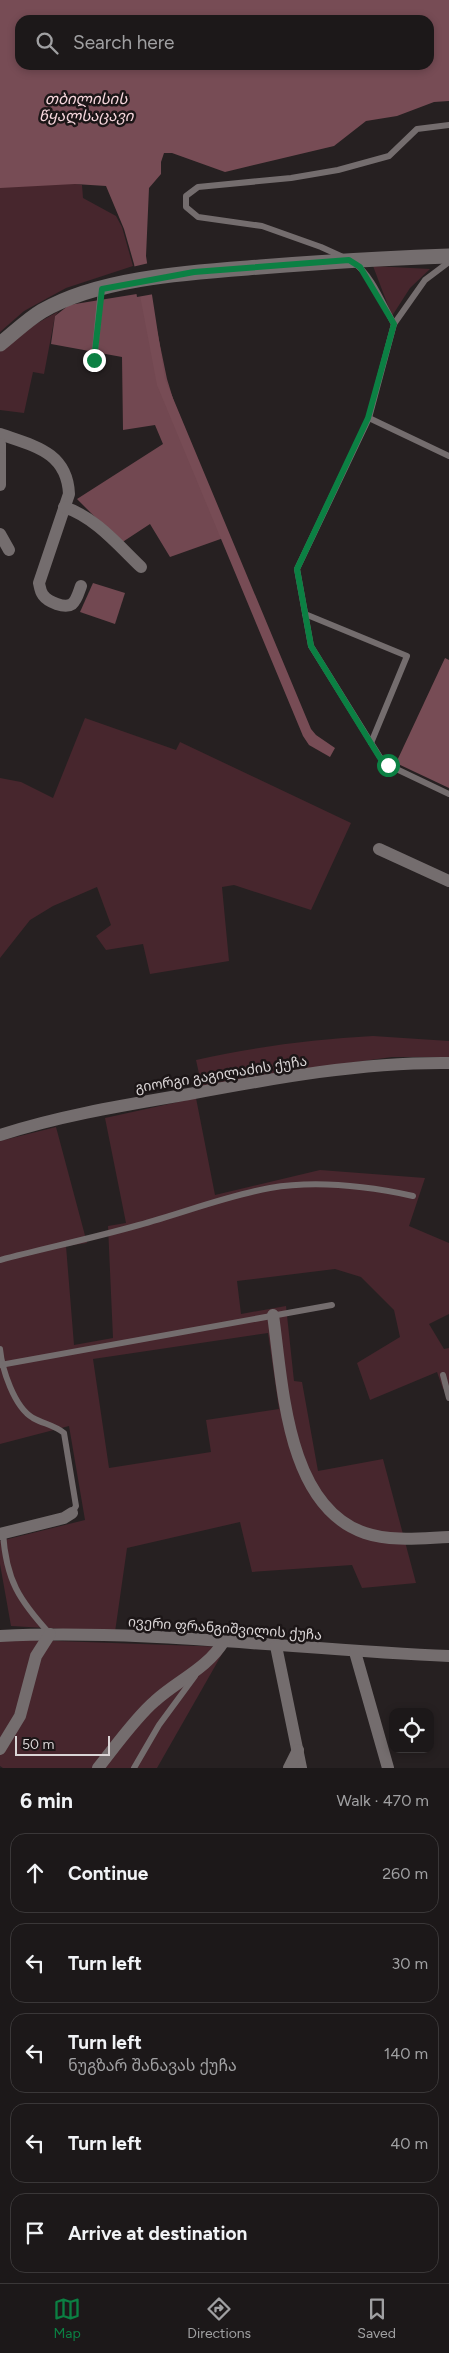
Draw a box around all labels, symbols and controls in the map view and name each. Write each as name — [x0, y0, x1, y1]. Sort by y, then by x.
search box — [15, 15, 434, 70]
icon: search — [33, 29, 61, 57]
text: Search here — [73, 31, 175, 54]
water label: თბილისის წყალსაცავი — [39, 90, 135, 125]
route end — [83, 349, 106, 372]
route start — [377, 754, 400, 777]
street label: გიორგი გაგილაძის ქუჩა — [134, 1053, 308, 1096]
street label: ივერი ფრანგიშვილის ქუჩა — [127, 1613, 323, 1644]
map controls — [389, 1708, 434, 1753]
button: locate — [389, 1708, 434, 1753]
scale bar — [15, 1733, 110, 1756]
text: 50 m — [22, 1736, 54, 1753]
text: 6 min — [20, 1788, 73, 1813]
text: Walk · 470 m — [337, 1791, 429, 1810]
icon: ahead — [21, 1859, 49, 1887]
text: Continue — [68, 1862, 148, 1885]
text: 260 m — [382, 1864, 428, 1883]
icon: left — [21, 1949, 49, 1977]
text: Turn left — [68, 1952, 142, 1975]
text: 30 m — [391, 1954, 428, 1973]
text: Turn left — [68, 2031, 142, 2054]
icon: left — [21, 2039, 49, 2067]
text: 140 m — [384, 2044, 428, 2063]
text: ნუგზარ შანავას ქუჩა — [68, 2056, 237, 2075]
icon: left — [21, 2129, 49, 2157]
text: Turn left — [68, 2132, 142, 2155]
text: 40 m — [390, 2134, 428, 2153]
icon: arrive — [21, 2219, 49, 2247]
text: Arrive at destination — [68, 2222, 247, 2245]
tab: Map — [53, 2295, 81, 2342]
tab: Directions — [187, 2295, 251, 2342]
tab: Saved — [357, 2295, 396, 2342]

